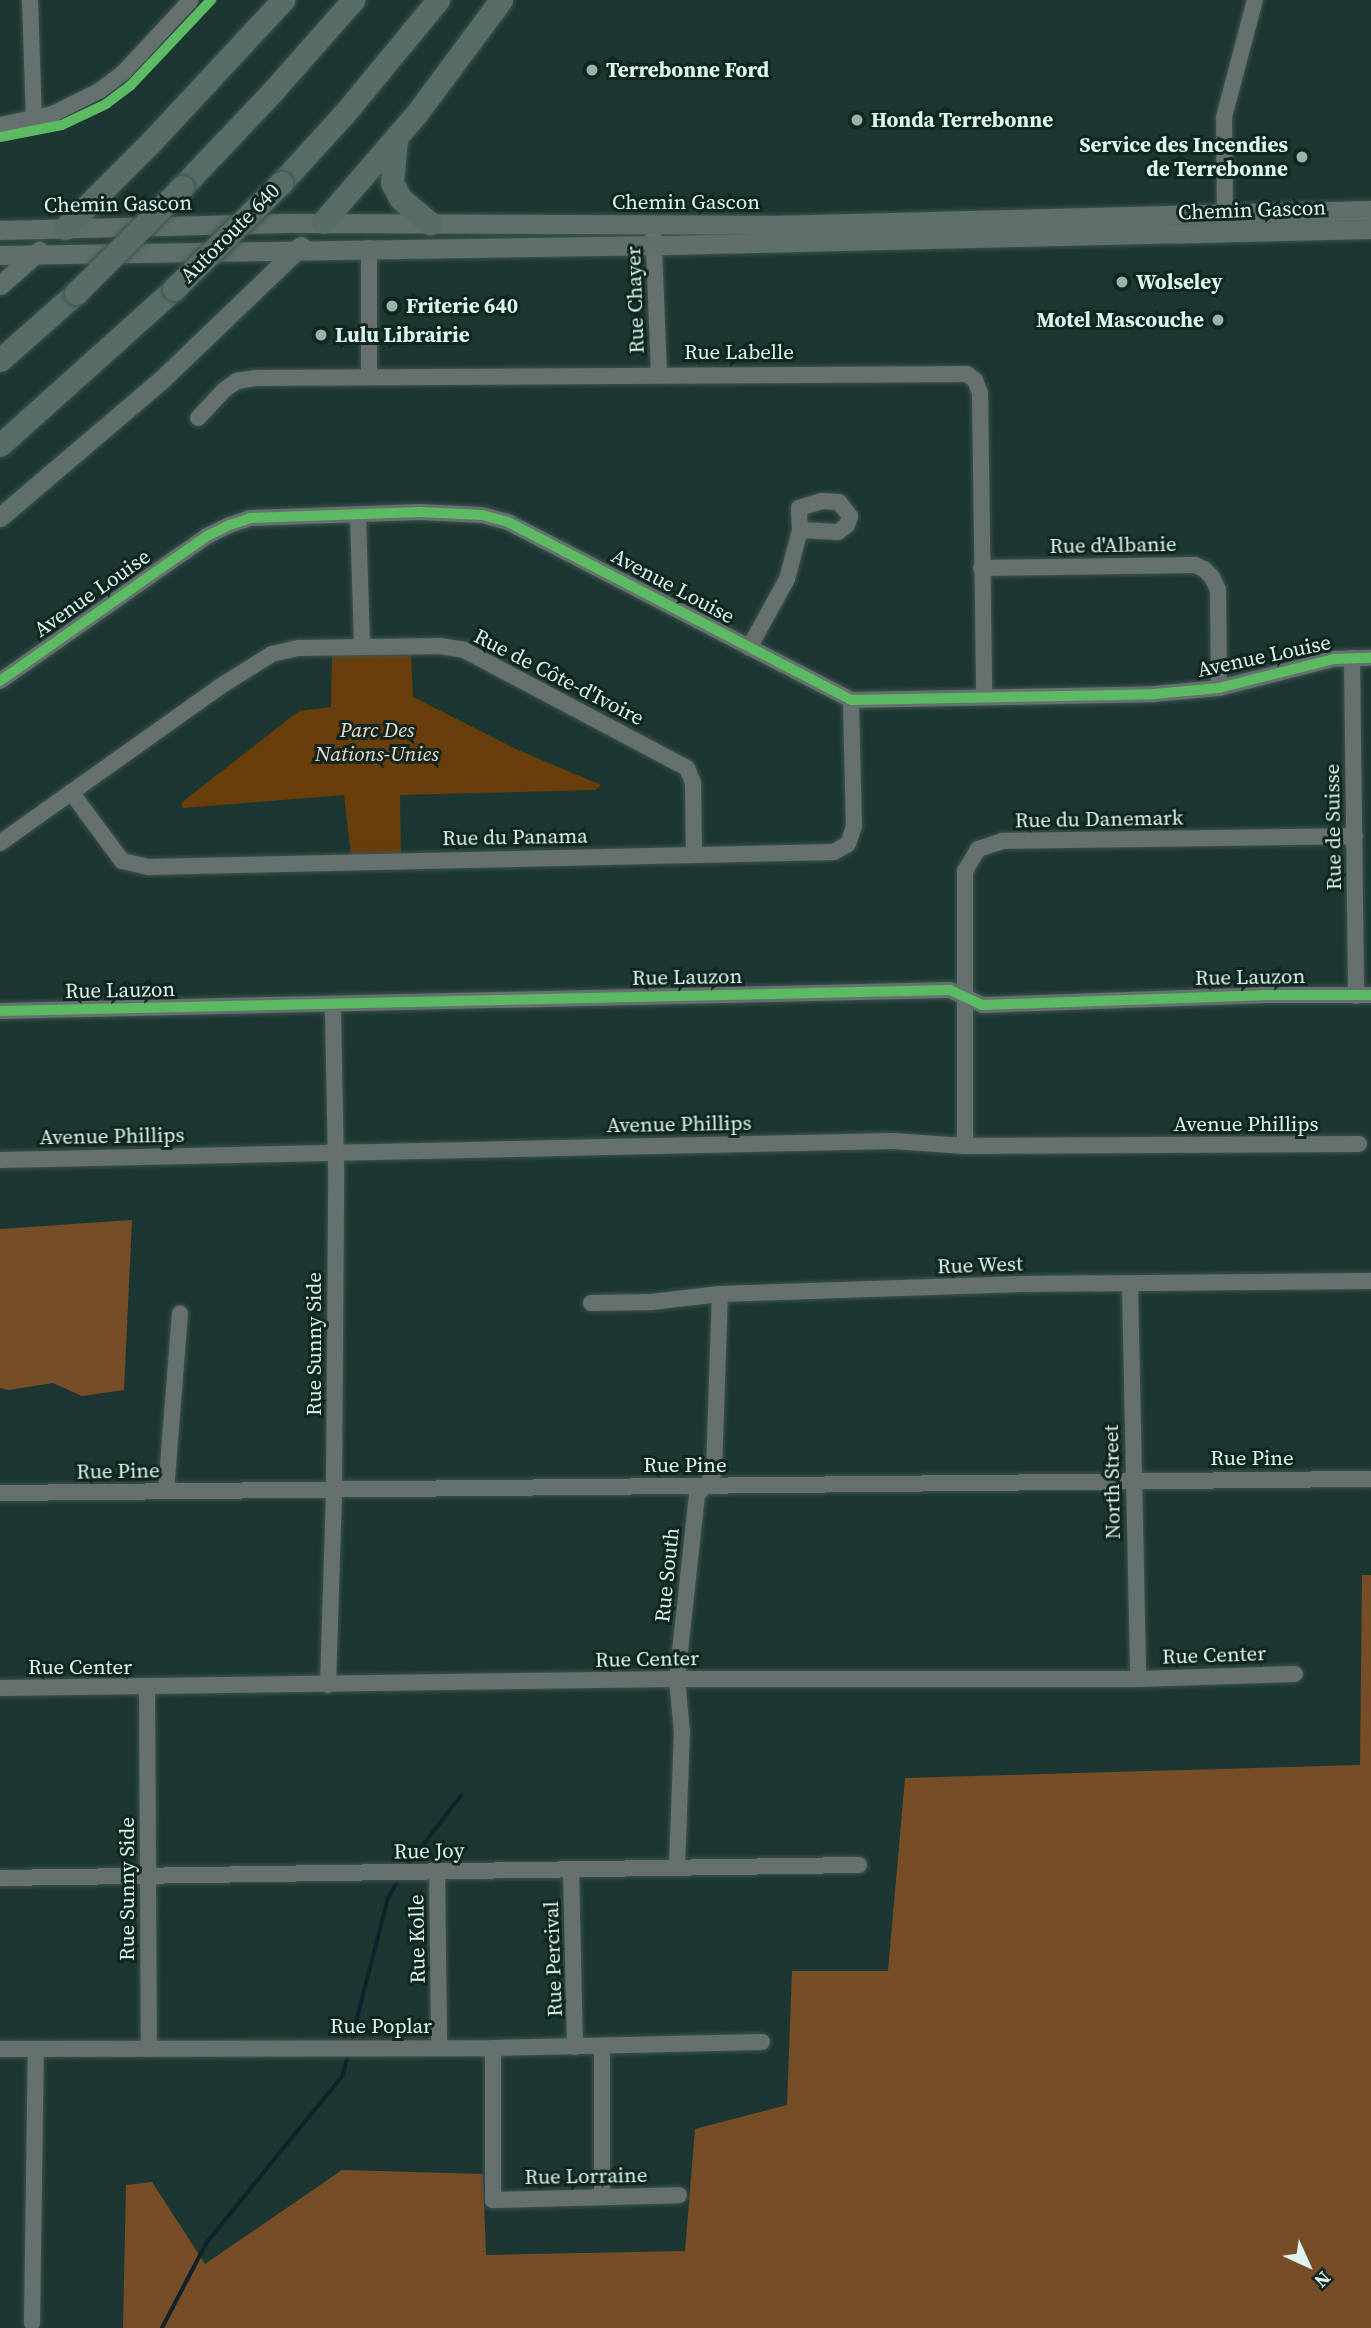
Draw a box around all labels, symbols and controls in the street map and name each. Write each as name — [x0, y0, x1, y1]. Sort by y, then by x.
place label: Terrebonne Ford — [606, 57, 769, 83]
marker: Terrebonne Ford — [584, 62, 600, 78]
place label: Honda Terrebonne — [871, 107, 1053, 133]
marker: Honda Terrebonne — [849, 112, 865, 128]
place label: Service des Incendies de Terrebonne — [1079, 132, 1288, 182]
marker: Service des Incendies de Terrebonne — [1294, 149, 1310, 165]
street label: Autoroute 640 — [175, 178, 285, 288]
street label: Chemin Gascon — [612, 189, 760, 215]
street label: Chemin Gascon — [44, 190, 192, 218]
street label: Chemin Gascon — [1178, 195, 1326, 225]
street label: Rue Chayer — [621, 246, 649, 354]
place label: Wolseley — [1136, 269, 1222, 295]
marker: Wolseley — [1114, 274, 1130, 290]
place label: Friterie 640 — [406, 293, 518, 319]
marker: Friterie 640 — [384, 298, 400, 314]
place label: Motel Mascouche — [1036, 307, 1204, 333]
marker: Motel Mascouche — [1210, 312, 1226, 328]
place label: Lulu Librairie — [335, 322, 470, 348]
marker: Lulu Librairie — [313, 327, 329, 343]
street label: Rue Labelle — [684, 339, 794, 365]
street label: Rue d'Albanie — [1049, 531, 1177, 559]
street label: Avenue Louise — [607, 543, 739, 629]
street label: Avenue Louise — [29, 544, 155, 642]
street label: Rue de Côte-d'Ivoire — [470, 623, 648, 731]
street label: Avenue Louise — [1195, 630, 1333, 682]
park label: Parc Des Nations-Unies — [315, 717, 439, 767]
street label: Rue de Suisse — [1319, 764, 1347, 890]
street label: Rue du Danemark — [1015, 805, 1183, 833]
street label: Rue du Panama — [442, 823, 588, 851]
street label: Rue Lauzon — [632, 963, 742, 991]
street label: Rue Lauzon — [1195, 963, 1305, 991]
street label: Rue Lauzon — [65, 976, 175, 1004]
street label: Avenue Phillips — [606, 1110, 752, 1138]
street label: Avenue Phillips — [1173, 1111, 1319, 1137]
street label: Avenue Phillips — [39, 1122, 185, 1150]
street label: Rue West — [936, 1251, 1024, 1279]
street label: Rue Sunny Side — [301, 1272, 327, 1416]
street label: North Street — [1098, 1424, 1126, 1540]
street label: Rue Pine — [1210, 1445, 1294, 1471]
street label: Rue Pine — [643, 1452, 727, 1478]
street label: Rue Pine — [76, 1458, 160, 1484]
street label: Rue South — [650, 1527, 684, 1623]
street label: Rue Center — [1162, 1641, 1266, 1669]
street label: Rue Center — [595, 1645, 699, 1673]
street label: Rue Center — [28, 1654, 132, 1680]
street label: Rue Sunny Side — [114, 1817, 140, 1961]
street label: Rue Joy — [393, 1838, 465, 1864]
street label: Rue Kolle — [404, 1894, 430, 1984]
street label: Rue Percival — [538, 1901, 568, 2017]
street label: Rue Poplar — [330, 2013, 432, 2039]
street label: Rue Lorraine — [524, 2162, 648, 2190]
north arrow — [1273, 2230, 1343, 2300]
text: N — [1309, 2266, 1337, 2294]

